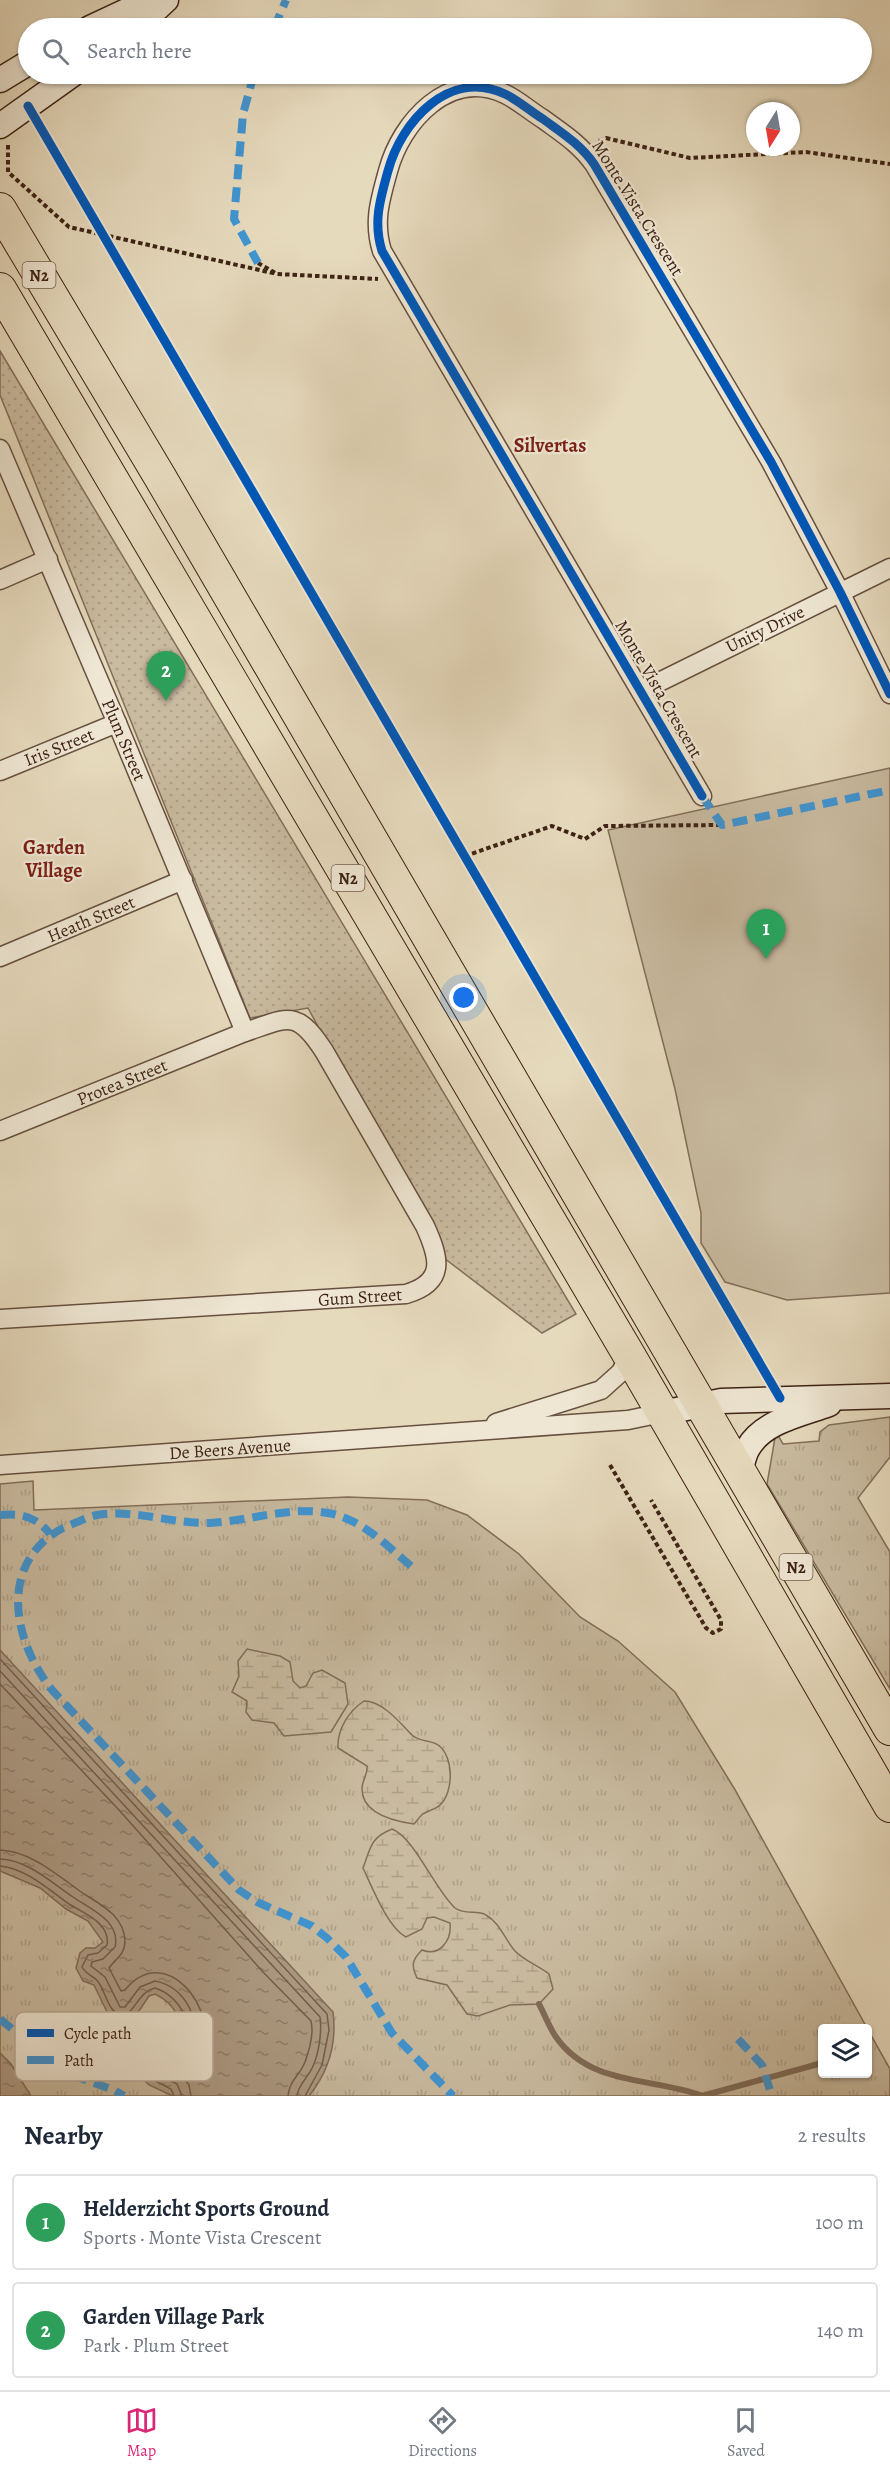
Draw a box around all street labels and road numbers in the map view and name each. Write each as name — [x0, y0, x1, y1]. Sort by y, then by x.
street label: Monte Vista Crescent — [587, 136, 690, 281]
road number: N2 — [22, 262, 56, 288]
street label: Unity Drive — [722, 600, 808, 658]
street label: Monte Vista Crescent — [610, 615, 708, 763]
street label: Plum Street — [96, 695, 152, 785]
street label: Iris Street — [20, 722, 98, 772]
road number: N2 — [332, 865, 364, 891]
street label: Heath Street — [43, 890, 139, 948]
street label: Protea Street — [73, 1053, 171, 1111]
street label: Gum Street — [317, 1282, 403, 1312]
street label: De Beers Avenue — [168, 1433, 292, 1465]
road number: N2 — [780, 1554, 812, 1580]

